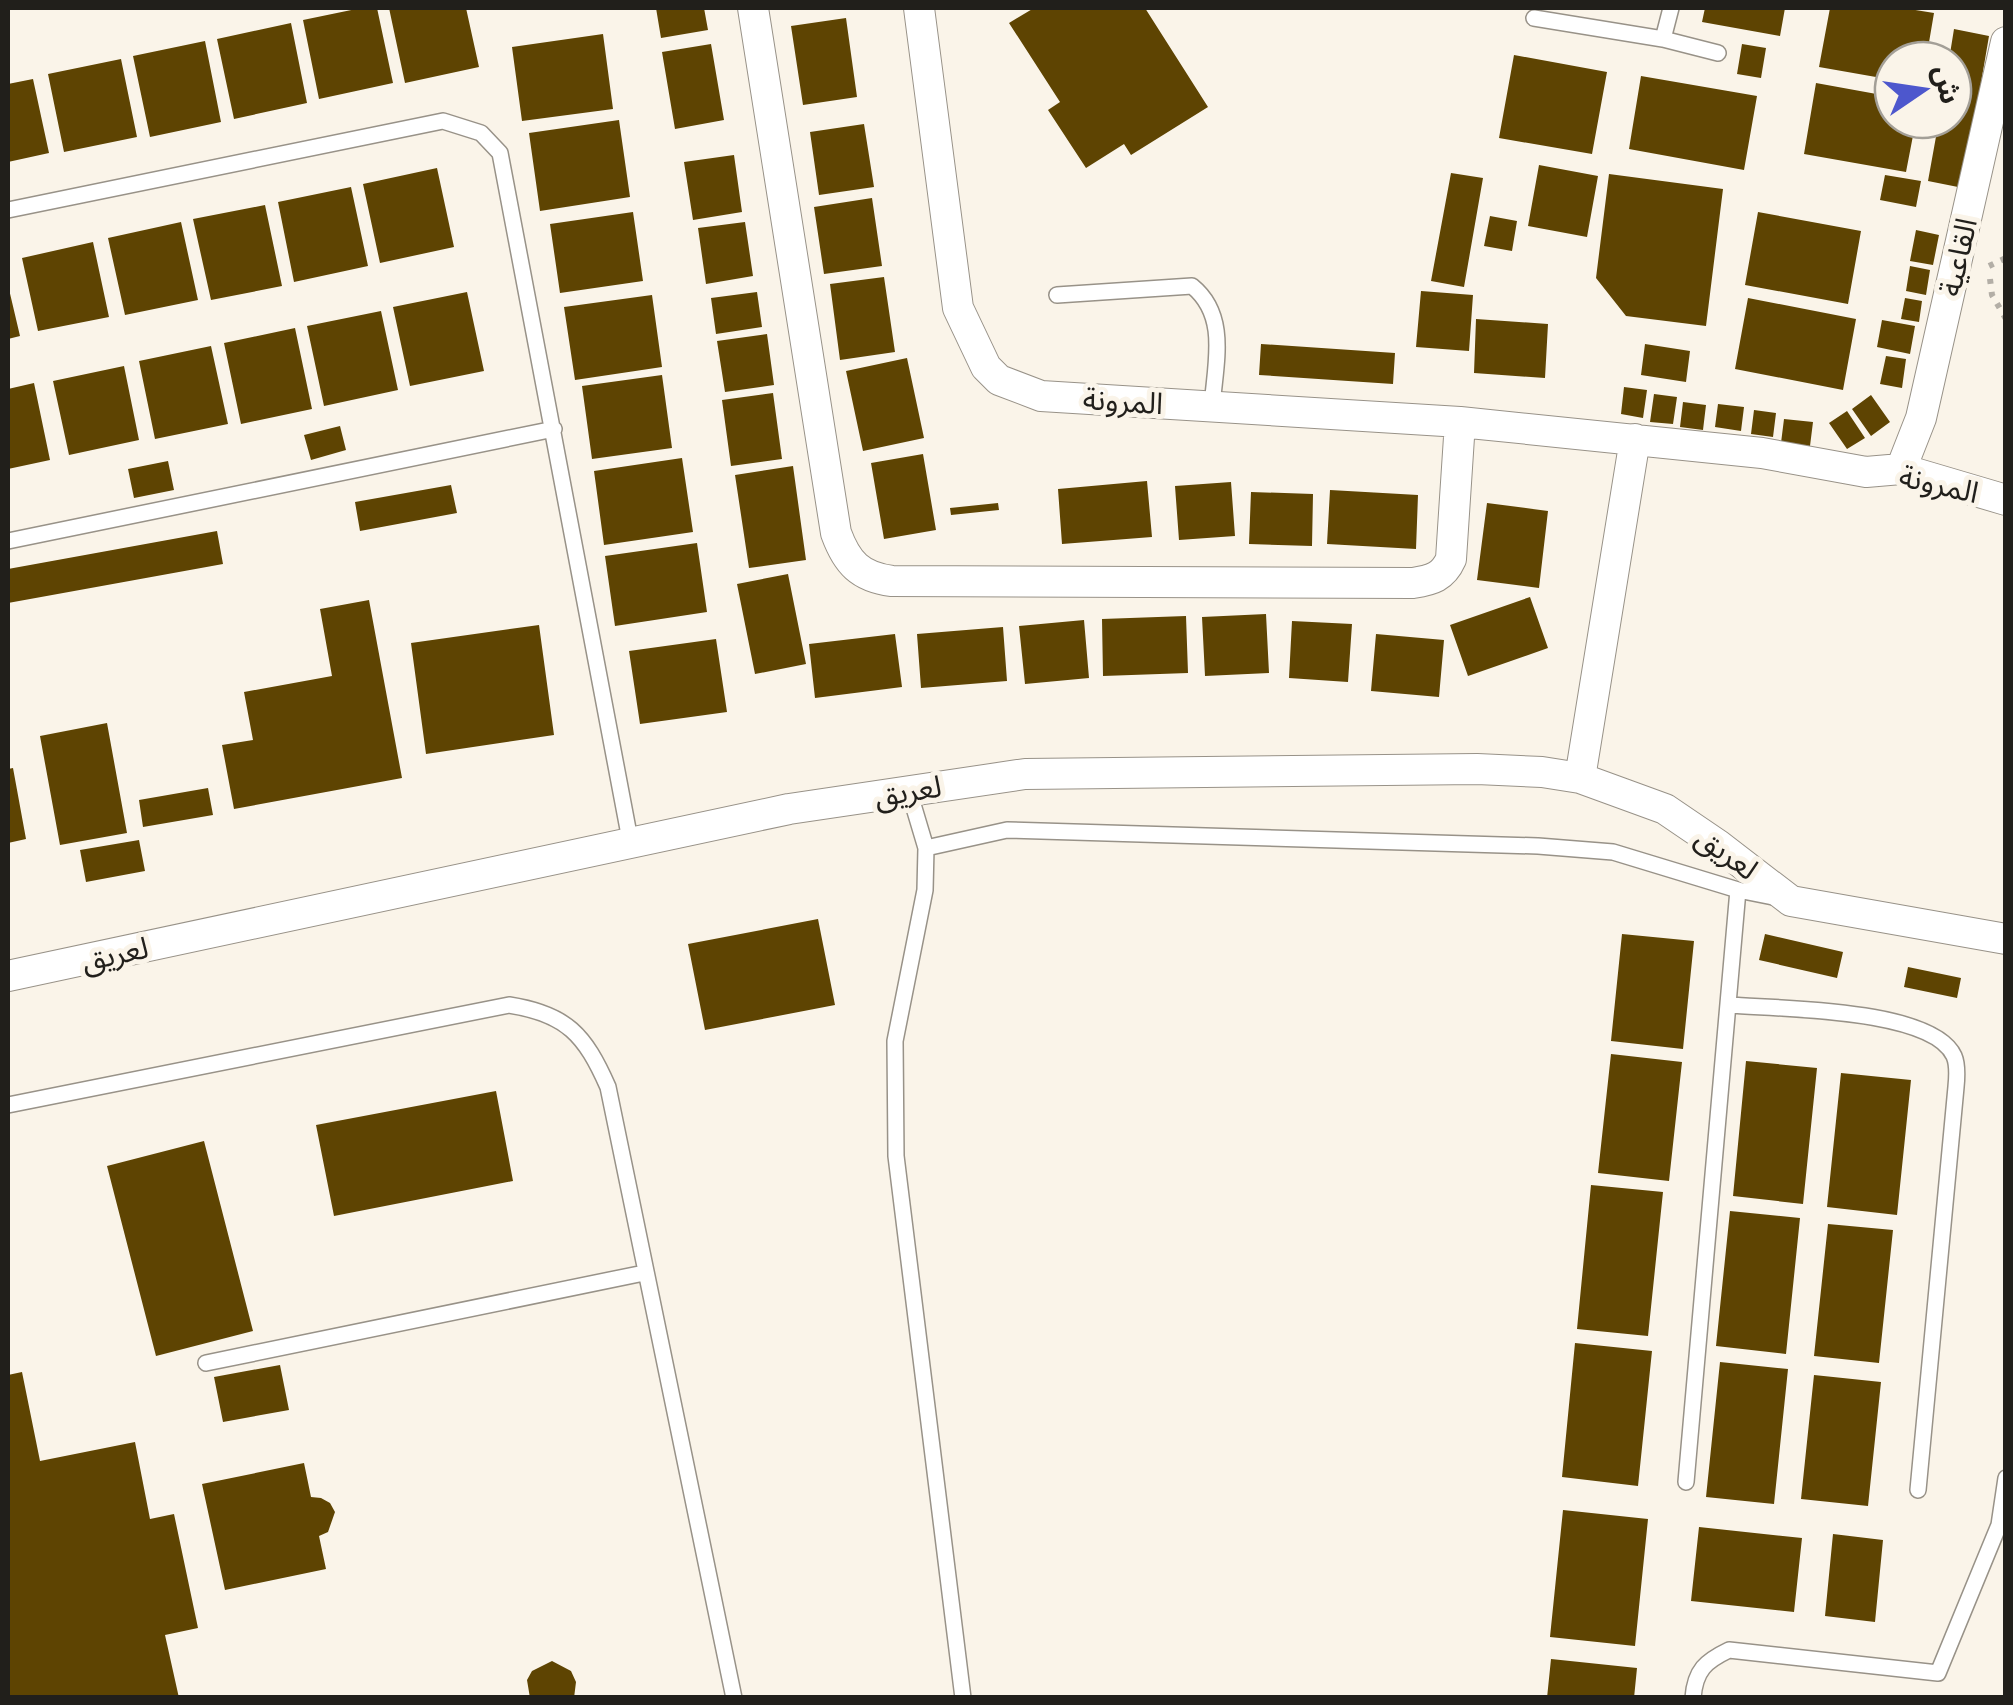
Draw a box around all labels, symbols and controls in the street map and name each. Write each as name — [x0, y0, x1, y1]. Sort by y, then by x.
north arrow — [1873, 40, 1973, 140]
text: ش — [1926, 62, 1969, 107]
street label: القاعية — [1930, 214, 1986, 300]
street label: المرونة — [1082, 379, 1164, 423]
street label: المرونة — [1896, 456, 1982, 512]
street label: لعريق — [872, 766, 944, 816]
street label: لعريق — [1688, 817, 1766, 889]
street label: لعريق — [78, 928, 152, 980]

